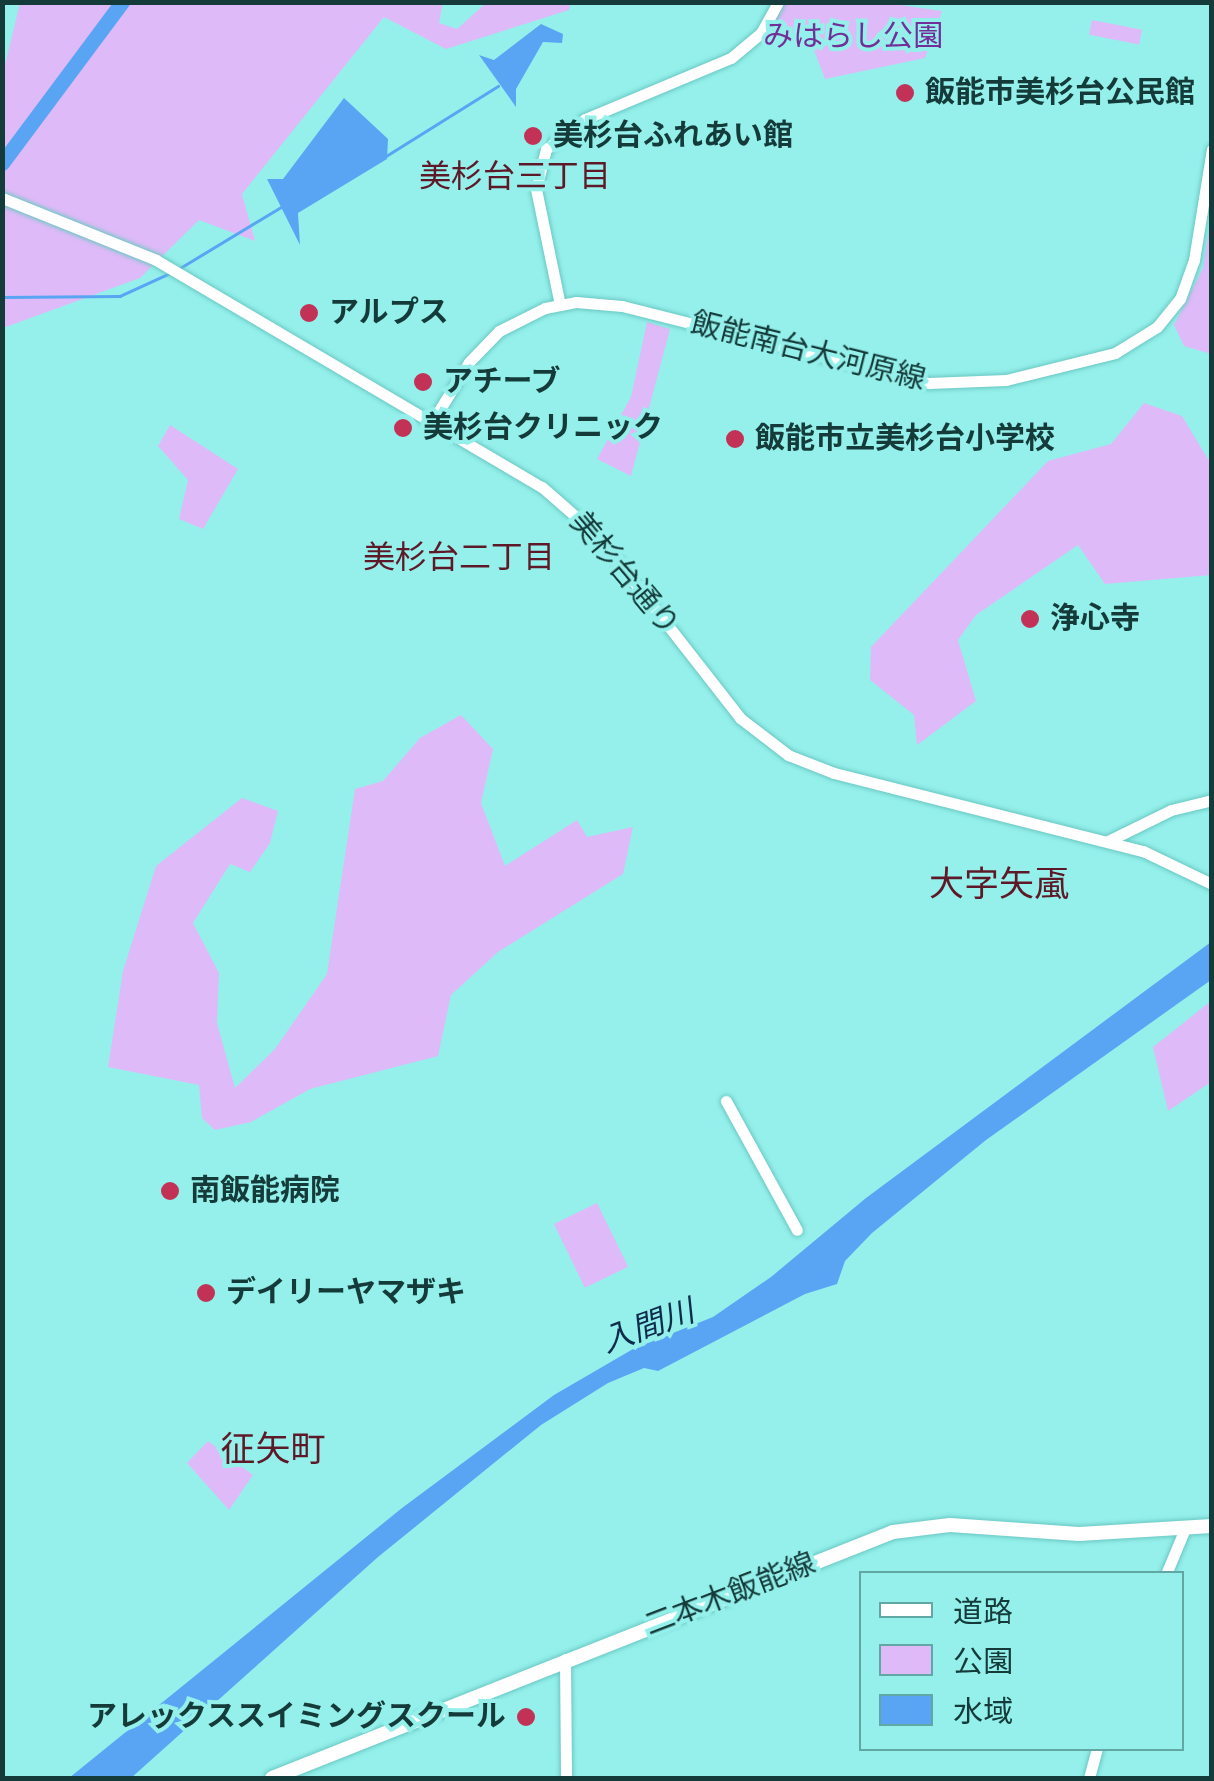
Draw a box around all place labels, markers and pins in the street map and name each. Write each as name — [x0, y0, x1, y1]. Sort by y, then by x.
place label: 飯能市美杉台公民館 — [925, 75, 1195, 111]
marker: 飯能市美杉台公民館 — [894, 82, 916, 104]
place label: 美杉台ふれあい館 — [553, 118, 793, 154]
marker: 美杉台ふれあい館 — [522, 125, 544, 147]
place label: アルプス — [329, 295, 449, 331]
marker: アルプス — [298, 302, 320, 324]
place label: アチーブ — [443, 364, 563, 400]
marker: アチーブ — [412, 371, 434, 393]
place label: 美杉台クリニック — [423, 410, 663, 446]
marker: 美杉台クリニック — [392, 417, 414, 439]
place label: 飯能市立美杉台小学校 — [755, 421, 1055, 457]
marker: 飯能市立美杉台小学校 — [724, 428, 746, 450]
place label: 浄心寺 — [1050, 601, 1140, 637]
marker: 浄心寺 — [1019, 608, 1041, 630]
place label: 南飯能病院 — [190, 1173, 340, 1209]
marker: 南飯能病院 — [159, 1180, 181, 1202]
place label: デイリーヤマザキ — [226, 1275, 466, 1311]
marker: デイリーヤマザキ — [195, 1282, 217, 1304]
place label: アレックススイミングスクール — [86, 1699, 506, 1735]
marker: アレックススイミングスクール — [515, 1706, 537, 1728]

